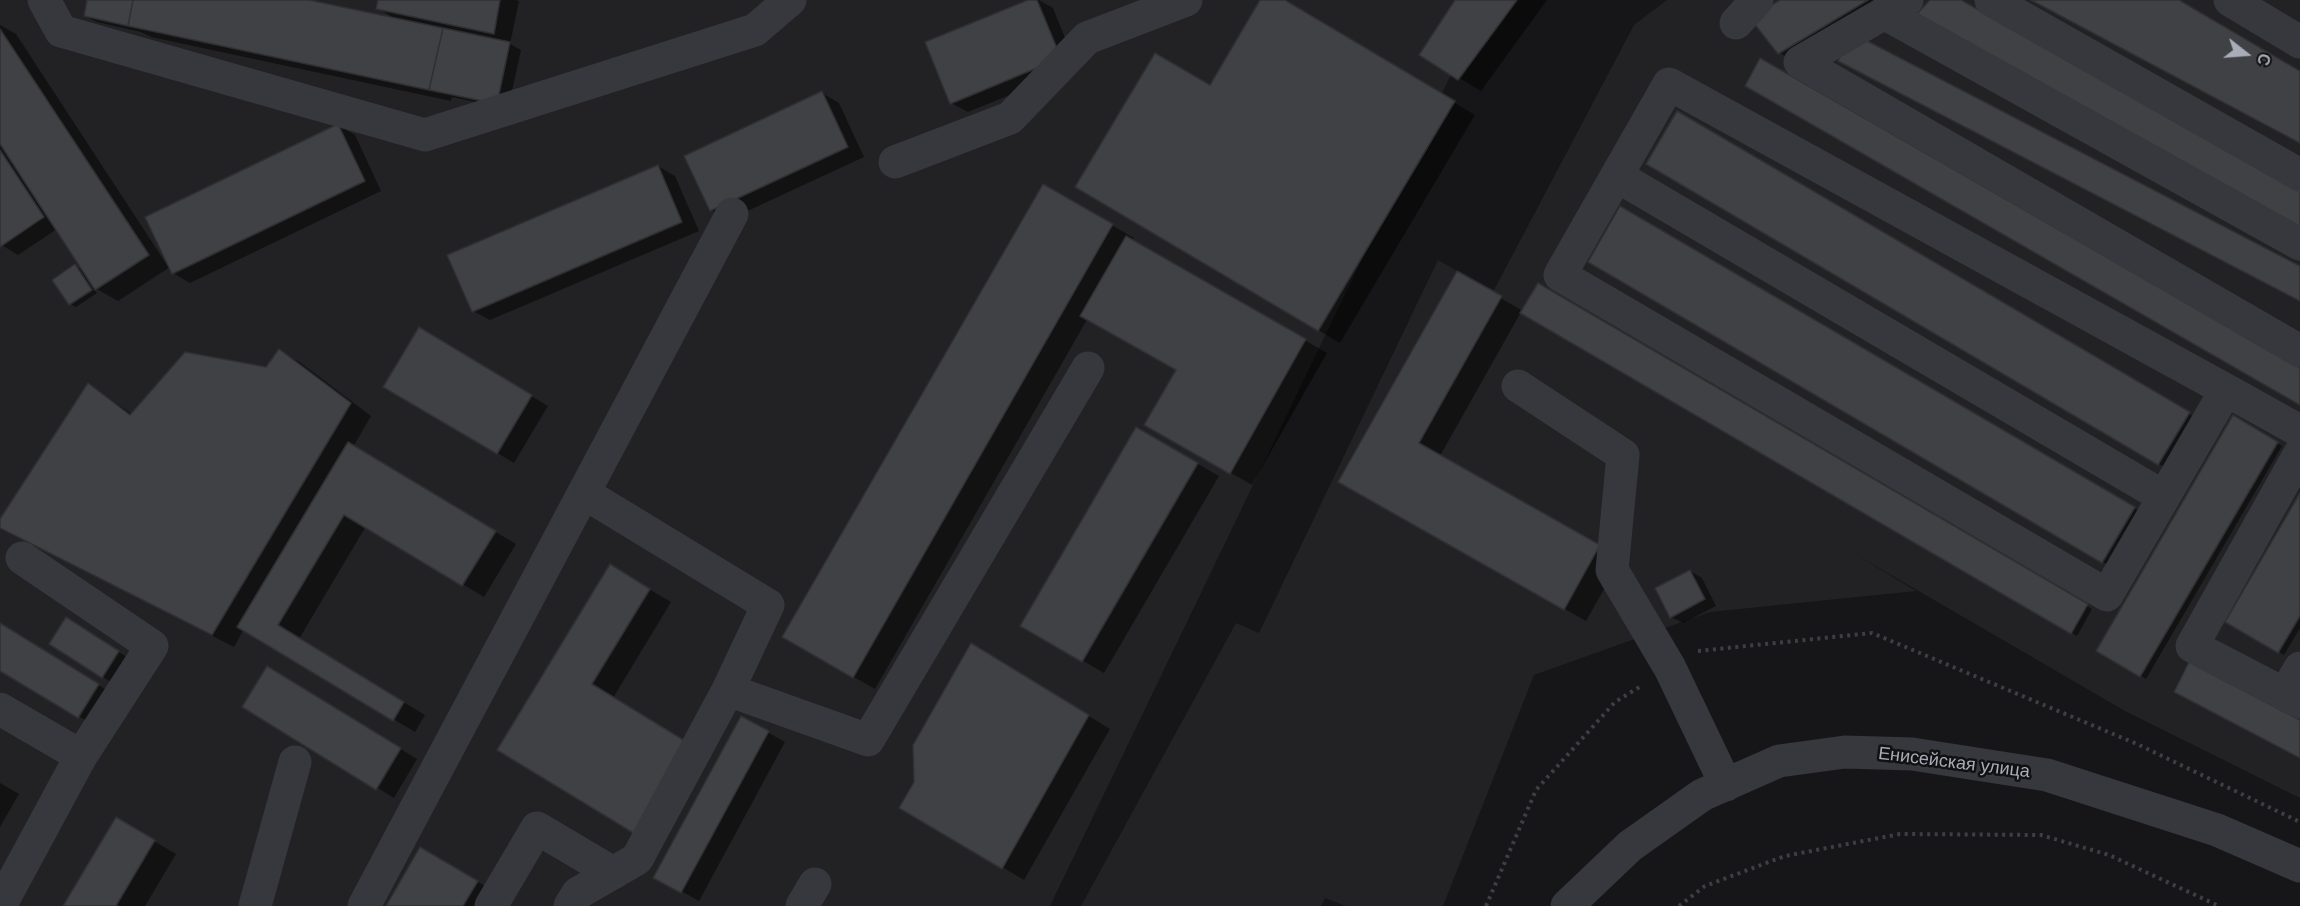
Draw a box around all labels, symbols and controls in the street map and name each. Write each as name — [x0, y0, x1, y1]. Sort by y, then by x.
north arrow — [2216, 24, 2276, 84]
text: С — [2254, 51, 2274, 67]
street label: Енисейская улица — [1877, 743, 2031, 783]

